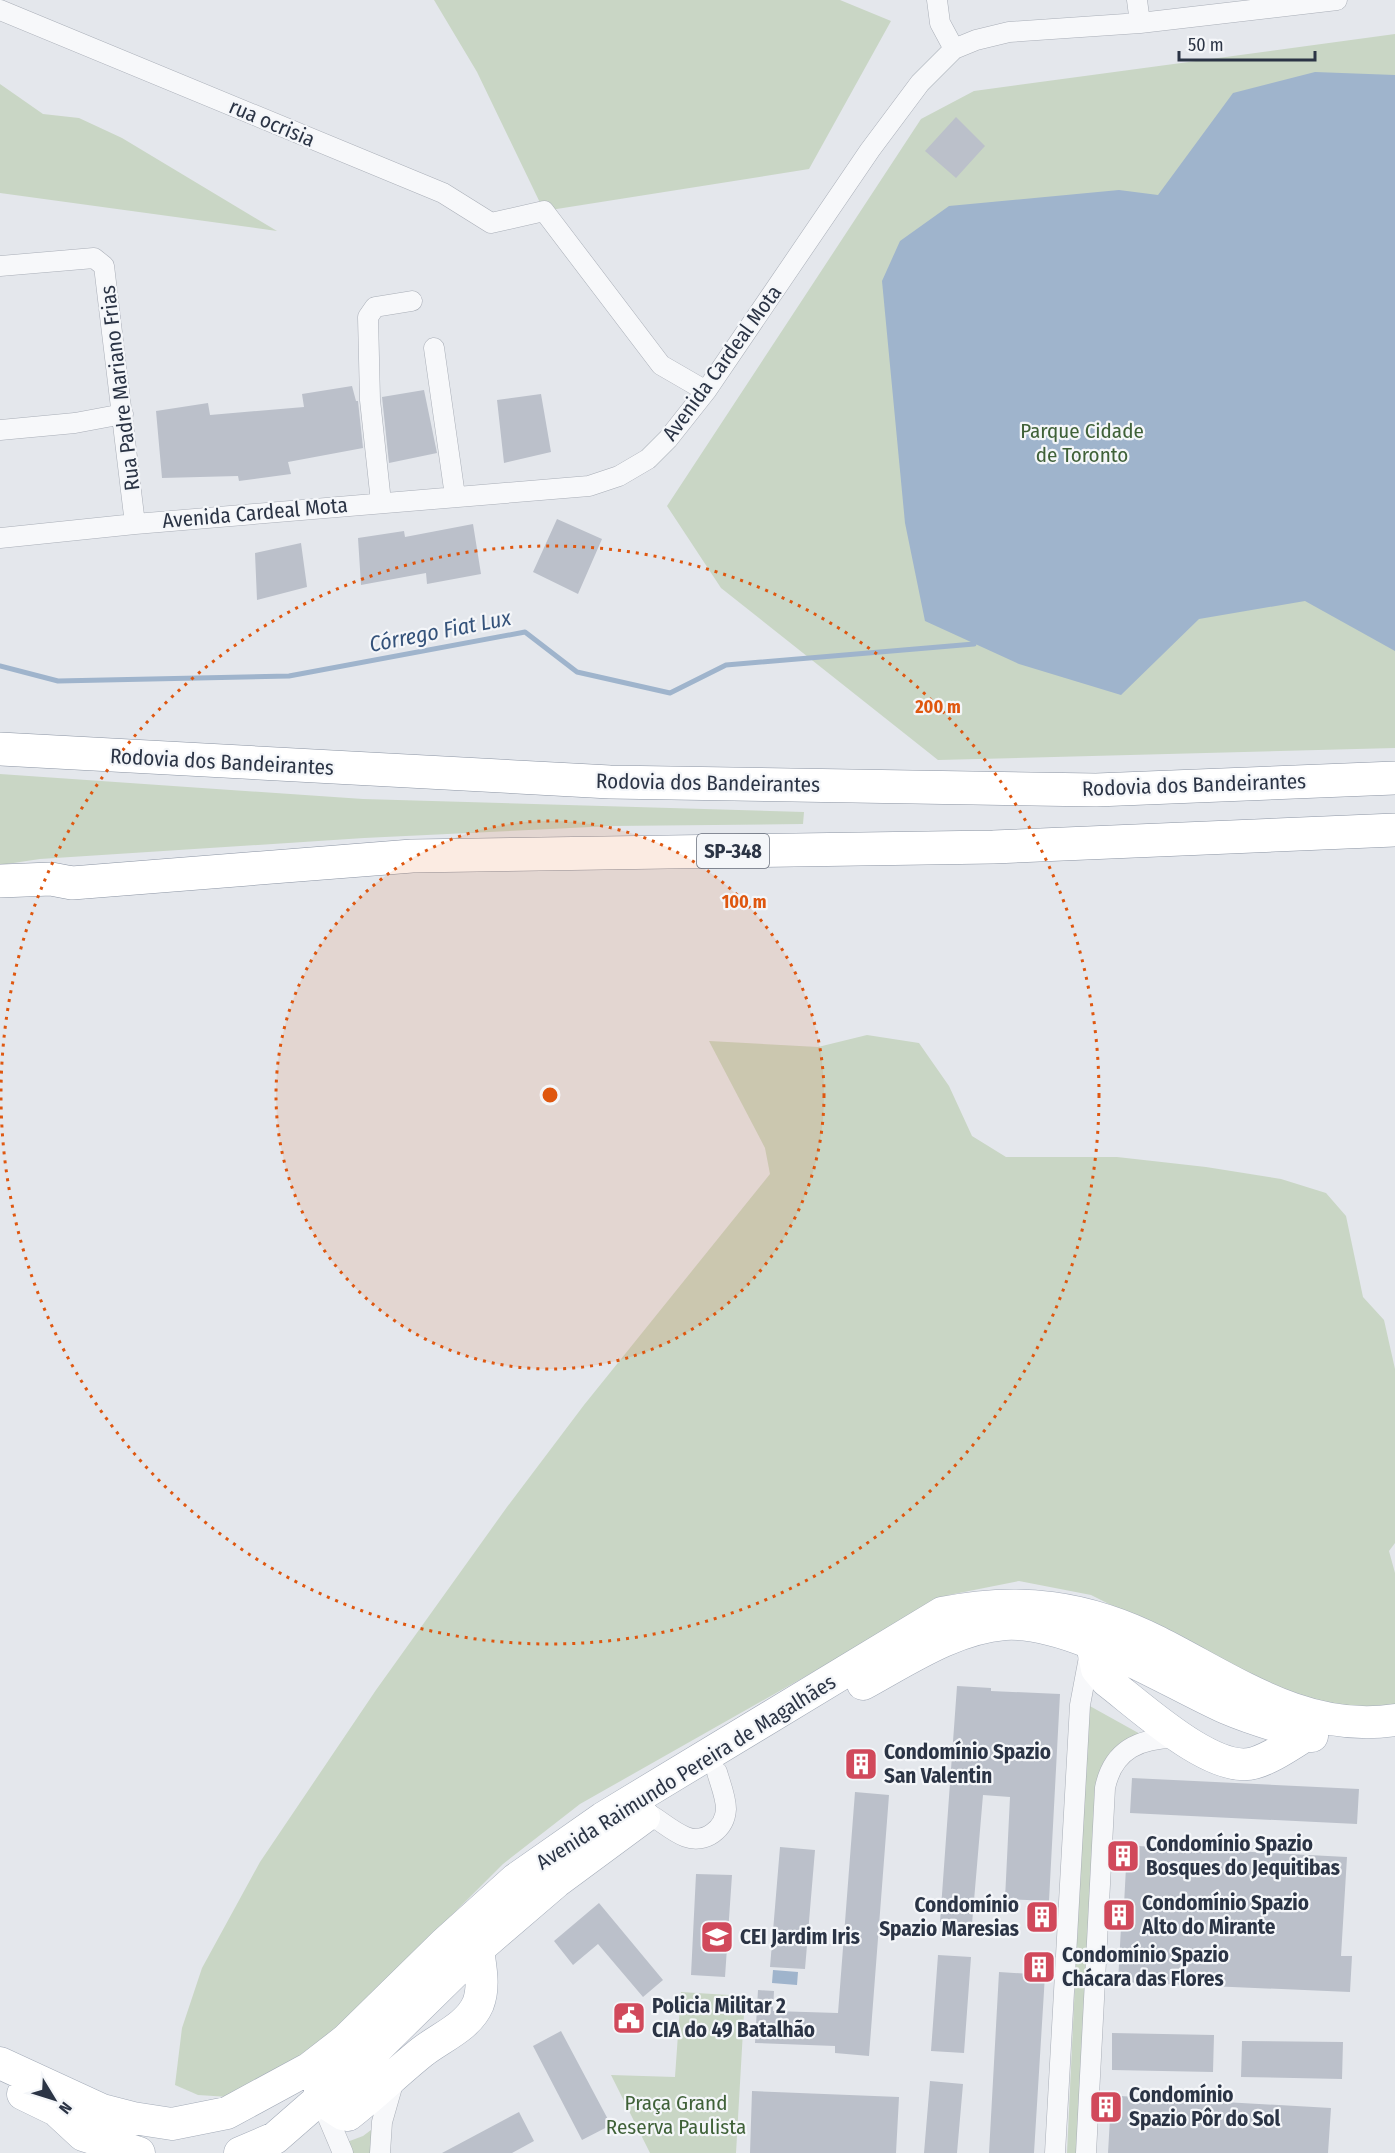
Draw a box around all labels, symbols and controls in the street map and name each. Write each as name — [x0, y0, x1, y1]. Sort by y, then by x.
scale bar — [1179, 24, 1316, 62]
text: 50 m — [1188, 34, 1224, 56]
street label: rua ocrisia — [225, 93, 319, 153]
street label: Avenida Cardeal Mota — [657, 280, 787, 446]
street label: Rua Padre Mariano Frias — [95, 284, 145, 492]
park label: Parque Cidade de Toronto — [1020, 418, 1144, 468]
street label: Avenida Cardeal Mota — [161, 492, 349, 534]
water label: Córrego Fiat Lux — [367, 604, 513, 658]
text: 200 m — [914, 696, 961, 718]
street label: Rodovia dos Bandeirantes — [109, 743, 335, 781]
street label: Rodovia dos Bandeirantes — [596, 768, 820, 798]
street label: Rodovia dos Bandeirantes — [1082, 768, 1306, 802]
road number: SP-348 — [697, 834, 769, 868]
text: 100 m — [722, 891, 766, 913]
centre of rings — [540, 1085, 560, 1105]
street label: Avenida Raimundo Pereira de Magalhães — [531, 1669, 841, 1875]
place label: Condomínio Spazio San Valentin — [884, 1739, 1051, 1789]
building icon: Condomínio Spazio San Valentin — [843, 1746, 879, 1782]
place label: Condomínio Spazio Bosques do Jequitibas — [1146, 1831, 1340, 1881]
building icon: Condomínio Spazio Bosques do Jequitibas — [1105, 1838, 1141, 1874]
place label: Condomínio Spazio Alto do Mirante — [1141, 1890, 1309, 1940]
place label: Condomínio Spazio Maresias — [879, 1892, 1019, 1942]
building icon: Condomínio Spazio Alto do Mirante — [1101, 1897, 1137, 1933]
building icon: Condomínio Spazio Maresias — [1024, 1899, 1060, 1935]
school or university icon: CEI Jardim Iris — [699, 1919, 735, 1955]
place label: CEI Jardim Iris — [740, 1924, 860, 1950]
place label: Condomínio Spazio Chácara das Flores — [1062, 1942, 1229, 1992]
building icon: Condomínio Spazio Chácara das Flores — [1021, 1949, 1057, 1985]
place label: Policia Militar 2 CIA do 49 Batalhão — [652, 1993, 815, 2043]
public building icon: Policia Militar 2 CIA do 49 Batalhão — [611, 2000, 647, 2036]
north arrow — [24, 2069, 84, 2129]
place label: Condomínio Spazio Pôr do Sol — [1129, 2082, 1281, 2132]
building icon: Condomínio Spazio Pôr do Sol — [1088, 2089, 1124, 2125]
park label: Praça Grand Reserva Paulista — [606, 2090, 746, 2140]
text: N — [55, 2098, 76, 2118]

